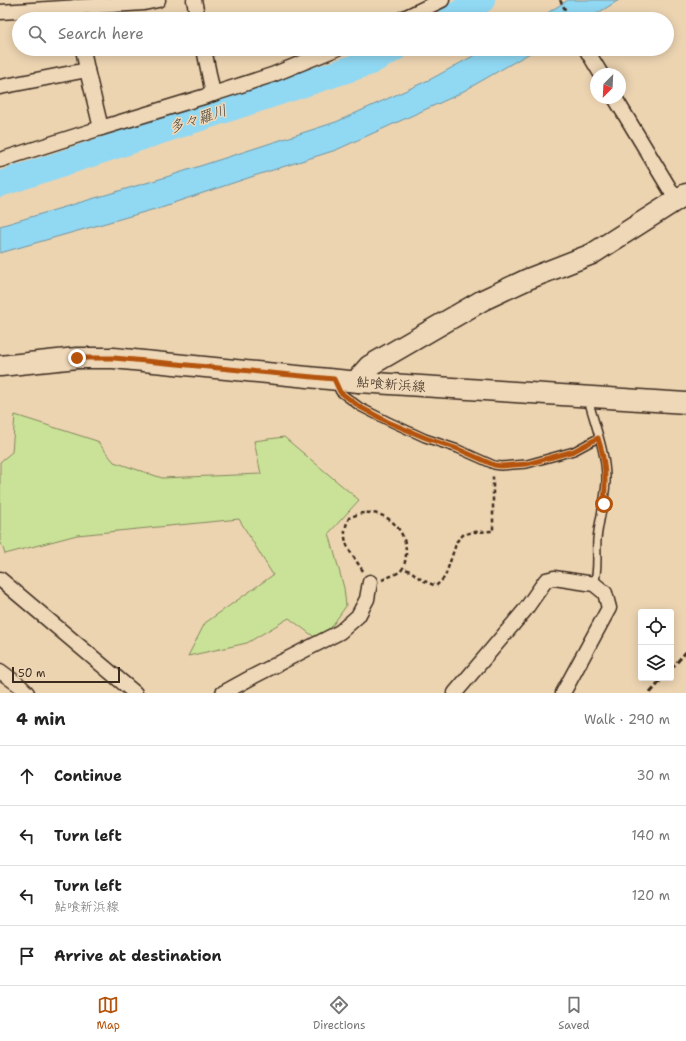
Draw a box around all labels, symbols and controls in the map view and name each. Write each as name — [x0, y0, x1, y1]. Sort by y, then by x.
search box — [12, 12, 674, 56]
icon: search — [26, 23, 48, 45]
text: Search here — [58, 24, 144, 44]
north arrow — [590, 68, 626, 104]
water label: 多々羅川 — [166, 100, 230, 138]
route end — [68, 349, 86, 367]
street label: 鮎喰新浜線 — [355, 373, 427, 395]
route start — [595, 495, 613, 513]
map controls — [638, 609, 674, 681]
button: locate — [638, 609, 674, 645]
button: layers — [638, 645, 674, 681]
scale bar — [12, 665, 120, 684]
text: 50 m — [18, 666, 46, 681]
text: 4 min — [16, 708, 66, 730]
text: Walk · 290 m — [584, 711, 670, 728]
icon: ahead — [16, 765, 38, 787]
text: Continue — [54, 766, 122, 786]
text: 30 m — [636, 767, 670, 784]
icon: left — [16, 825, 38, 847]
text: Turn left — [54, 826, 122, 846]
text: 140 m — [631, 827, 670, 844]
text: Turn left — [54, 876, 122, 896]
icon: left — [16, 885, 38, 907]
text: 120 m — [632, 887, 670, 904]
text: 鮎喰新浜線 — [54, 898, 119, 915]
icon: arrive — [16, 945, 38, 967]
text: Arrive at destination — [54, 946, 222, 966]
tab: Map — [96, 994, 120, 1033]
tab: Directions — [313, 994, 365, 1033]
tab: Saved — [558, 994, 590, 1033]

